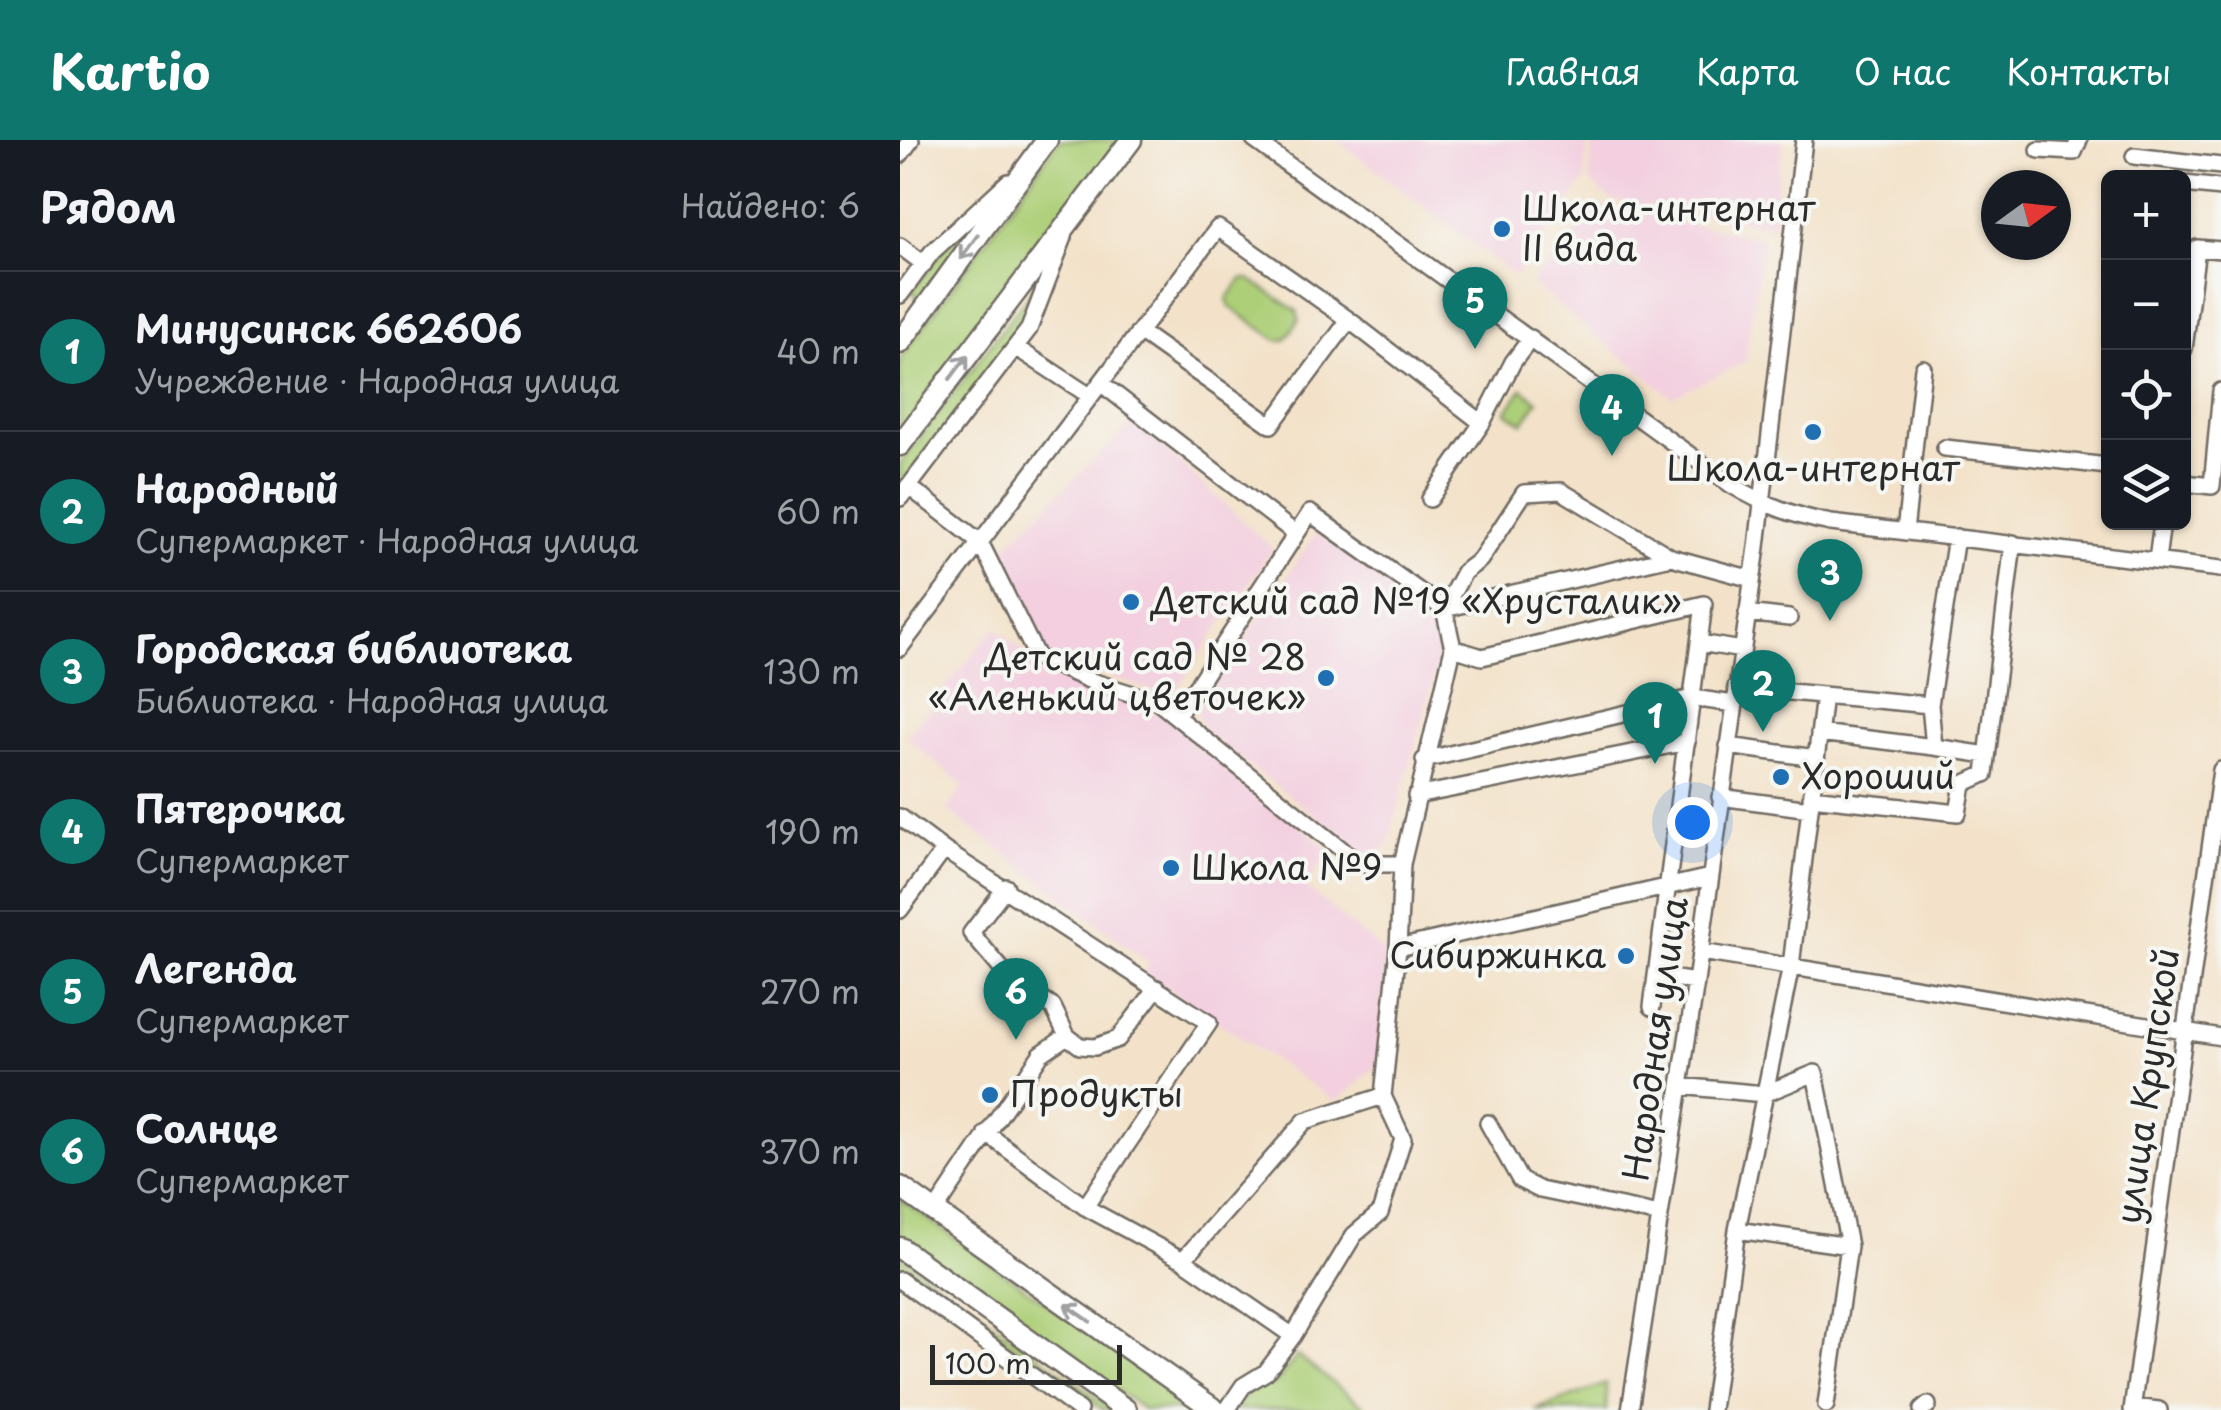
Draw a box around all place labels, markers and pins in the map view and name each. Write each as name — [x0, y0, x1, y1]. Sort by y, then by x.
place label: Школа-интернат II вида — [1522, 180, 1817, 273]
marker: Школа-интернат II вида — [1491, 218, 1513, 240]
pin: 5 — [1442, 266, 1508, 349]
pin: 4 — [1580, 374, 1644, 456]
marker: Школа-интернат — [1802, 421, 1824, 443]
place label: Школа-интернат — [1667, 440, 1961, 493]
pin: 3 — [1798, 538, 1862, 621]
place label: Детский сад №19 «Хрусталик» — [1150, 573, 1682, 626]
marker: Детский сад №19 «Хрусталик» — [1120, 591, 1142, 613]
place label: Детский сад № 28 «Аленький цветочек» — [928, 629, 1306, 722]
pin: 2 — [1730, 650, 1796, 732]
marker: Детский сад № 28 «Аленький цветочек» — [1315, 667, 1337, 689]
pin: 1 — [1622, 682, 1688, 764]
place label: Хороший — [1801, 748, 1955, 801]
marker: Хороший — [1770, 766, 1792, 788]
place label: Школа №9 — [1191, 839, 1382, 892]
marker: Школа №9 — [1160, 857, 1182, 879]
place label: Сибиржинка — [1389, 927, 1606, 980]
marker: Сибиржинка — [1615, 945, 1637, 967]
pin: 6 — [984, 958, 1048, 1040]
place label: Продукты — [1010, 1066, 1183, 1119]
marker: Продукты — [979, 1084, 1001, 1106]

